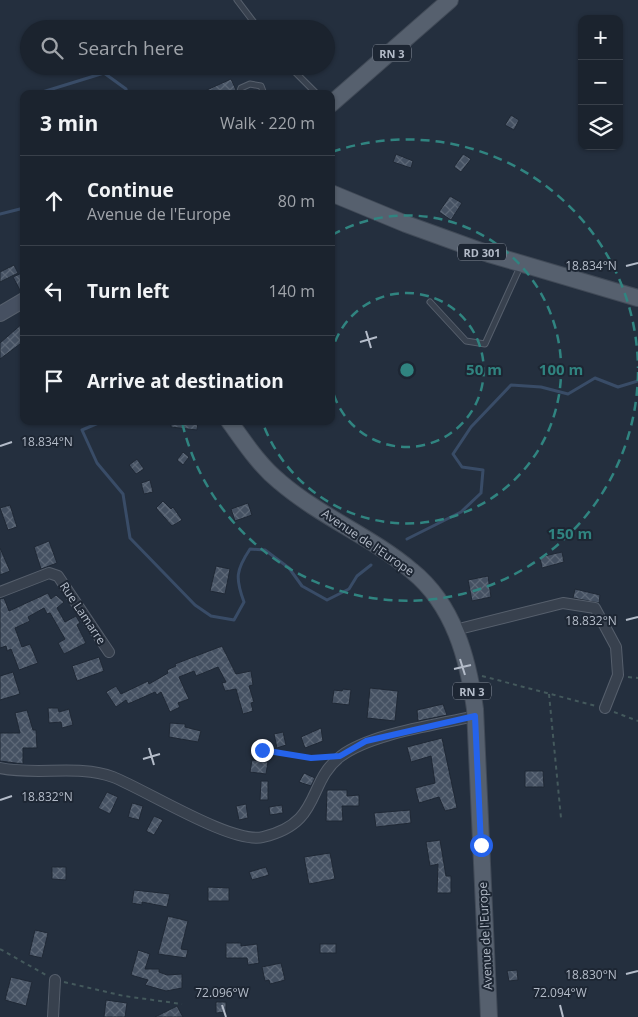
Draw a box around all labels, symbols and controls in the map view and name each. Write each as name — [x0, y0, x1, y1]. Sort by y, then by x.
map controls — [578, 15, 623, 150]
button: + — [578, 15, 623, 60]
search box — [20, 20, 335, 75]
icon: search — [38, 34, 66, 62]
text: Search here — [78, 35, 184, 61]
road number: RN 3 — [373, 44, 411, 62]
button: − — [578, 60, 623, 105]
button: layers — [578, 105, 623, 150]
text: 3 min — [40, 109, 98, 137]
text: Walk · 220 m — [220, 112, 315, 134]
text: Continue — [87, 177, 174, 203]
icon: ahead — [40, 187, 68, 215]
text: 80 m — [278, 190, 315, 212]
text: Avenue de l'Europe — [87, 203, 231, 225]
road number: RD 301 — [458, 243, 506, 260]
text: 18.834°N — [565, 257, 617, 274]
icon: left — [40, 277, 68, 305]
text: Turn left — [87, 278, 169, 304]
text: 140 m — [269, 280, 315, 302]
text: 50 m — [466, 359, 502, 379]
text: 100 m — [539, 359, 583, 379]
centre of rings — [398, 361, 416, 379]
icon: arrive — [40, 367, 68, 395]
text: Arrive at destination — [87, 368, 284, 394]
text: 18.834°N — [21, 433, 73, 450]
street label: Avenue de l'Europe — [318, 505, 418, 579]
text: 150 m — [548, 523, 592, 543]
street label: Rue Lamarre — [56, 578, 110, 648]
text: 18.832°N — [565, 612, 617, 629]
road number: RN 3 — [453, 682, 491, 699]
route end — [251, 739, 274, 762]
text: 18.832°N — [21, 788, 73, 805]
route start — [470, 834, 493, 857]
street label: Avenue de l'Europe — [474, 881, 496, 990]
text: 18.830°N — [565, 966, 617, 983]
text: 72.096°W — [195, 984, 249, 1001]
text: 72.094°W — [533, 984, 587, 1001]

